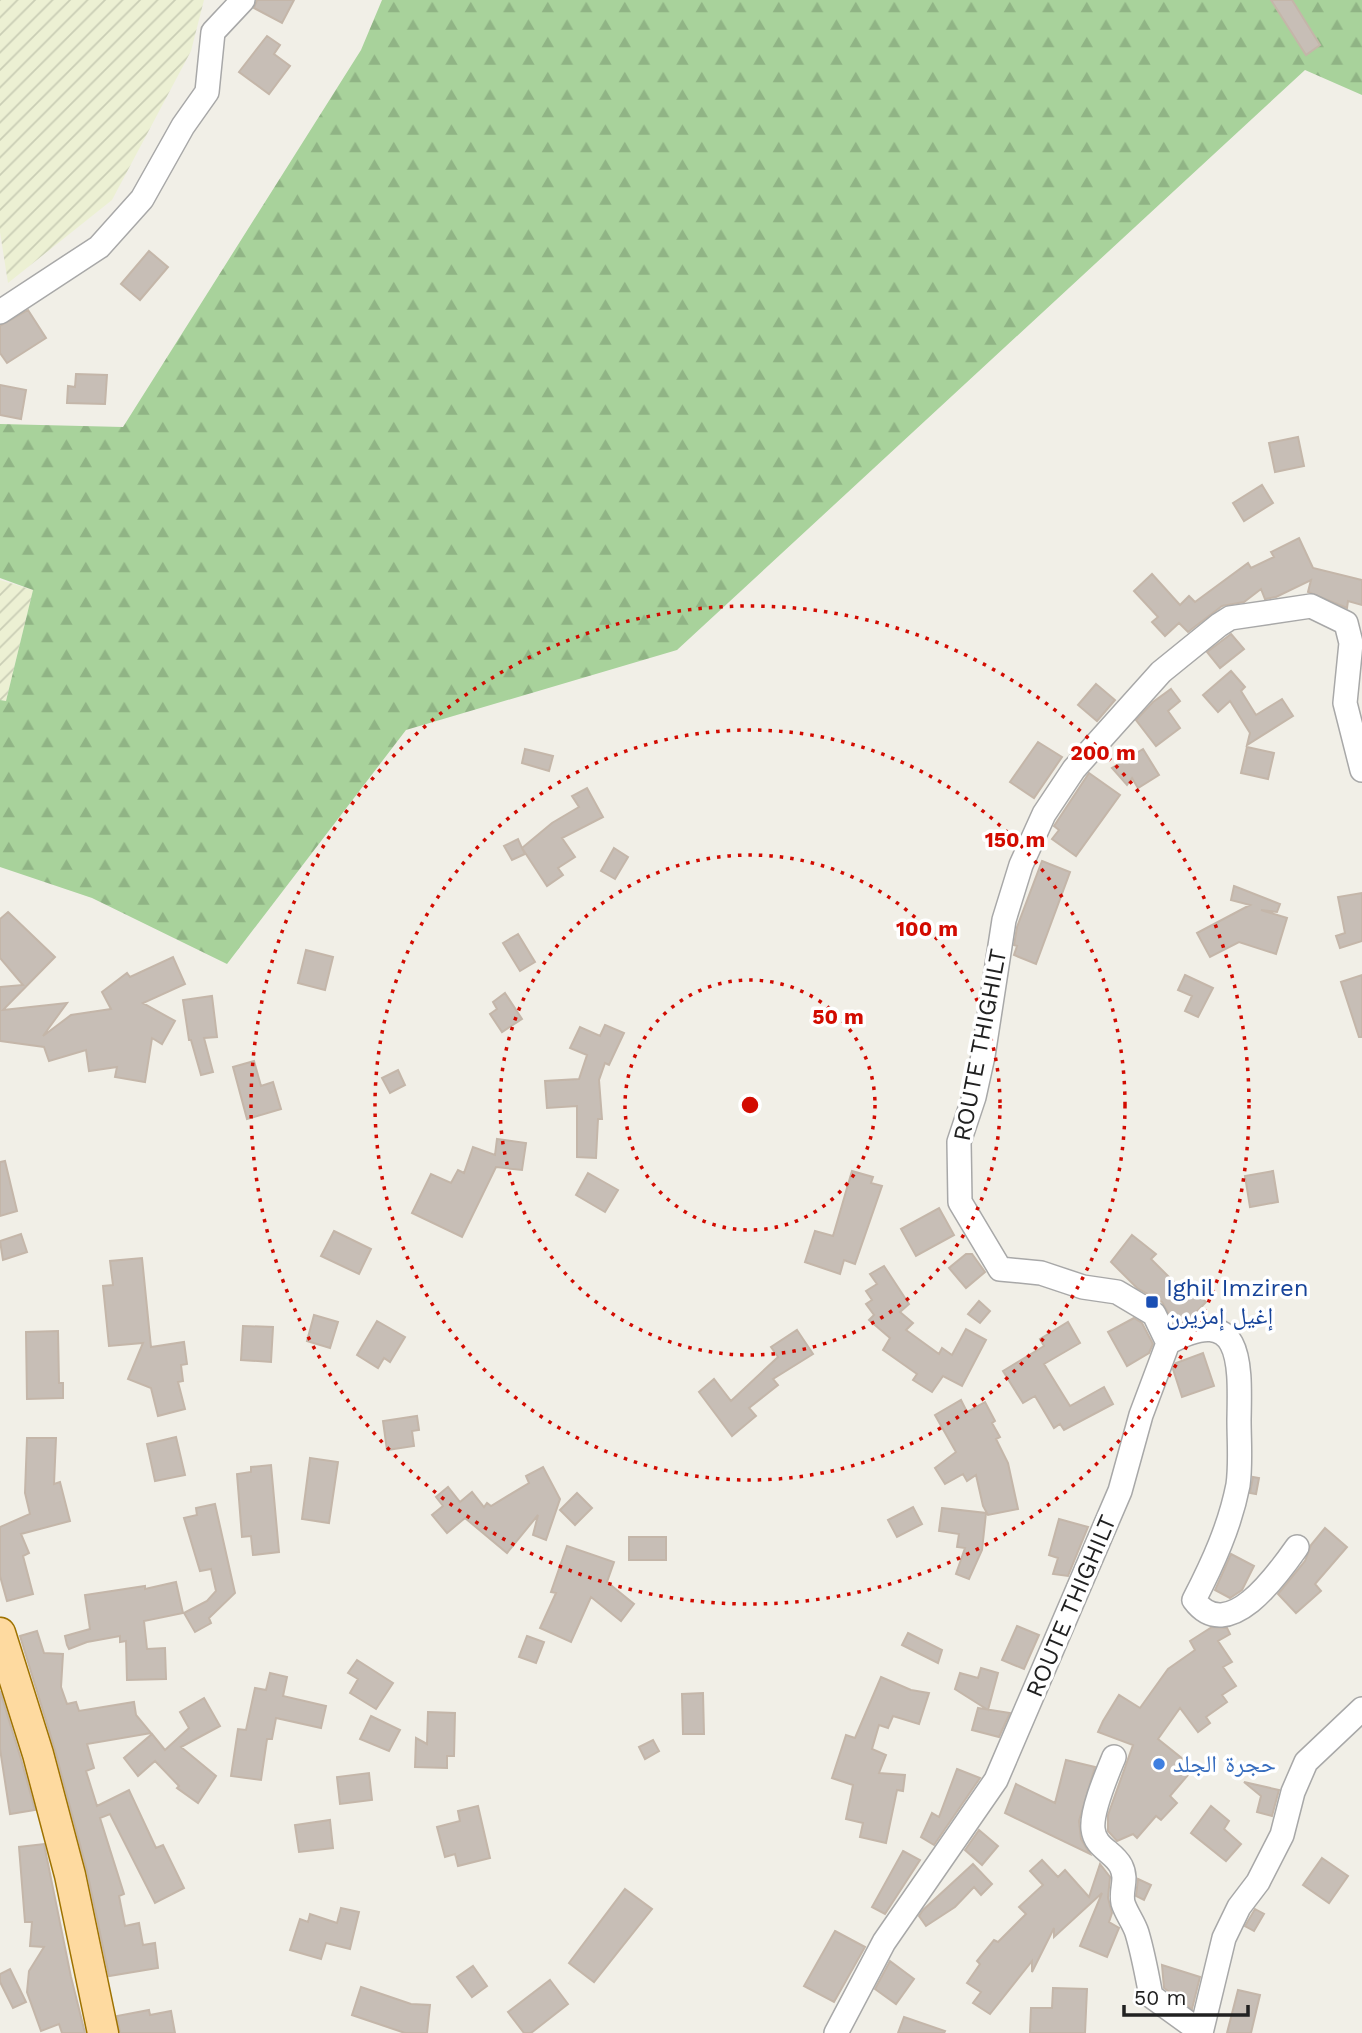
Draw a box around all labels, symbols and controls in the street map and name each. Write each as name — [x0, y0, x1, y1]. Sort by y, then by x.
text: 200 m — [1070, 740, 1136, 765]
text: 150 m — [985, 827, 1045, 852]
text: 100 m — [896, 916, 958, 941]
street label: ROUTE THIGHILT — [948, 947, 1012, 1143]
text: 50 m — [812, 1004, 864, 1029]
centre of rings — [738, 1093, 762, 1117]
place label: Ighil Imziren إغيل إمزيرن — [1166, 1274, 1309, 1331]
marker: Ighil Imziren إغيل إمزيرن — [1144, 1294, 1160, 1310]
street label: ROUTE THIGHILT — [1020, 1511, 1122, 1701]
place label: حجرة الجلد — [1173, 1750, 1276, 1778]
marker: حجرة الجلد — [1151, 1756, 1167, 1772]
scale bar — [1124, 1974, 1248, 2018]
text: 50 m — [1134, 1985, 1186, 2010]

